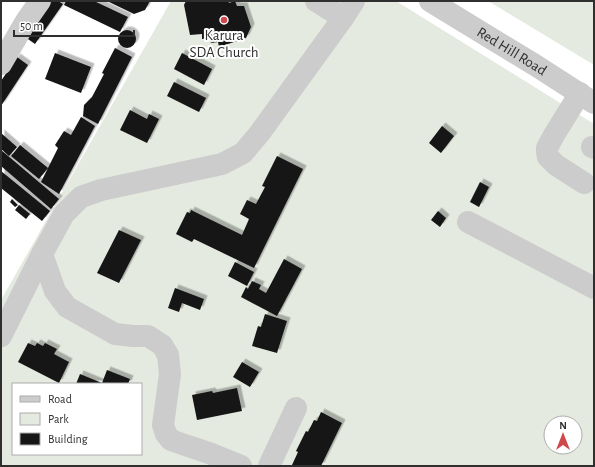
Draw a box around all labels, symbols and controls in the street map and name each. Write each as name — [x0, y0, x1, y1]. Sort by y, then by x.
scale bar — [14, 12, 134, 38]
marker: Karura SDA Church — [219, 15, 229, 25]
text: 50 m — [20, 20, 43, 32]
street label: Red Hill Road — [474, 24, 550, 78]
place label: Karura SDA Church — [189, 28, 259, 60]
legend — [12, 383, 142, 455]
text: Road — [48, 393, 72, 405]
text: Park — [48, 413, 69, 425]
north arrow — [543, 415, 583, 455]
text: N — [559, 420, 567, 431]
text: Building — [48, 433, 88, 445]

